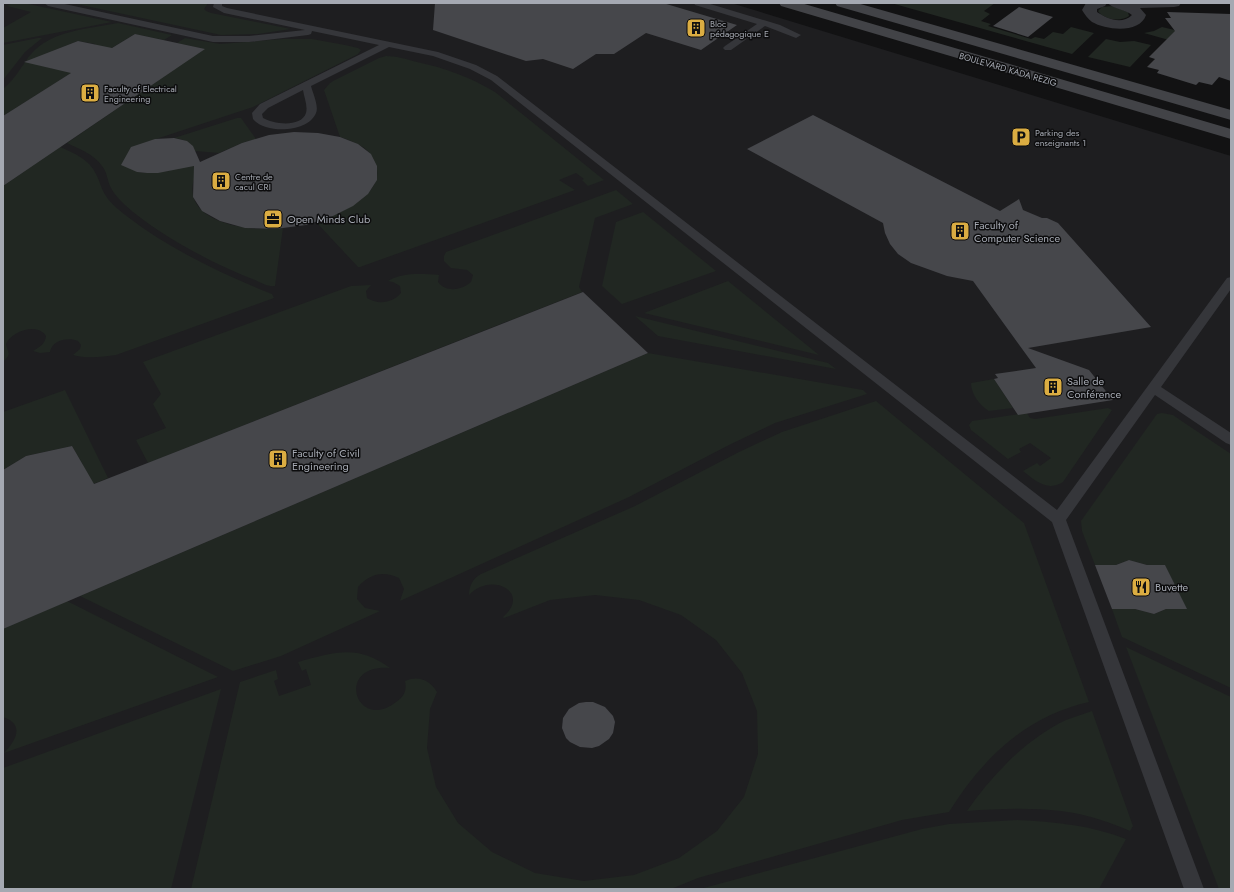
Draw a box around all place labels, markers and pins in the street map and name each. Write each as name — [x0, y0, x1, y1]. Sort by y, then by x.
building icon: Bloc pédagogique E — [685, 17, 707, 39]
place label: Bloc pédagogique E — [710, 17, 769, 40]
building icon: Faculty of Electrical Engineering — [79, 82, 101, 104]
place label: Faculty of Electrical Engineering — [104, 82, 177, 105]
parking icon: Parking des enseignants 1 — [1010, 126, 1032, 148]
place label: Parking des enseignants 1 — [1035, 126, 1086, 149]
building icon: Centre de cacul CRI — [210, 170, 232, 192]
place label: Centre de cacul CRI — [235, 170, 273, 193]
office icon: Open Minds Club — [262, 208, 284, 230]
place label: Open Minds Club — [287, 211, 370, 227]
place label: Faculty of Computer Science — [974, 217, 1060, 246]
building icon: Faculty of Computer Science — [949, 220, 971, 242]
place label: Salle de Conférence — [1067, 373, 1121, 402]
building icon: Salle de Conférence — [1042, 376, 1064, 398]
place label: Faculty of Civil Engineering — [292, 445, 360, 474]
building icon: Faculty of Civil Engineering — [267, 448, 289, 470]
restaurant icon: Buvette — [1130, 576, 1152, 598]
place label: Buvette — [1155, 579, 1189, 595]

